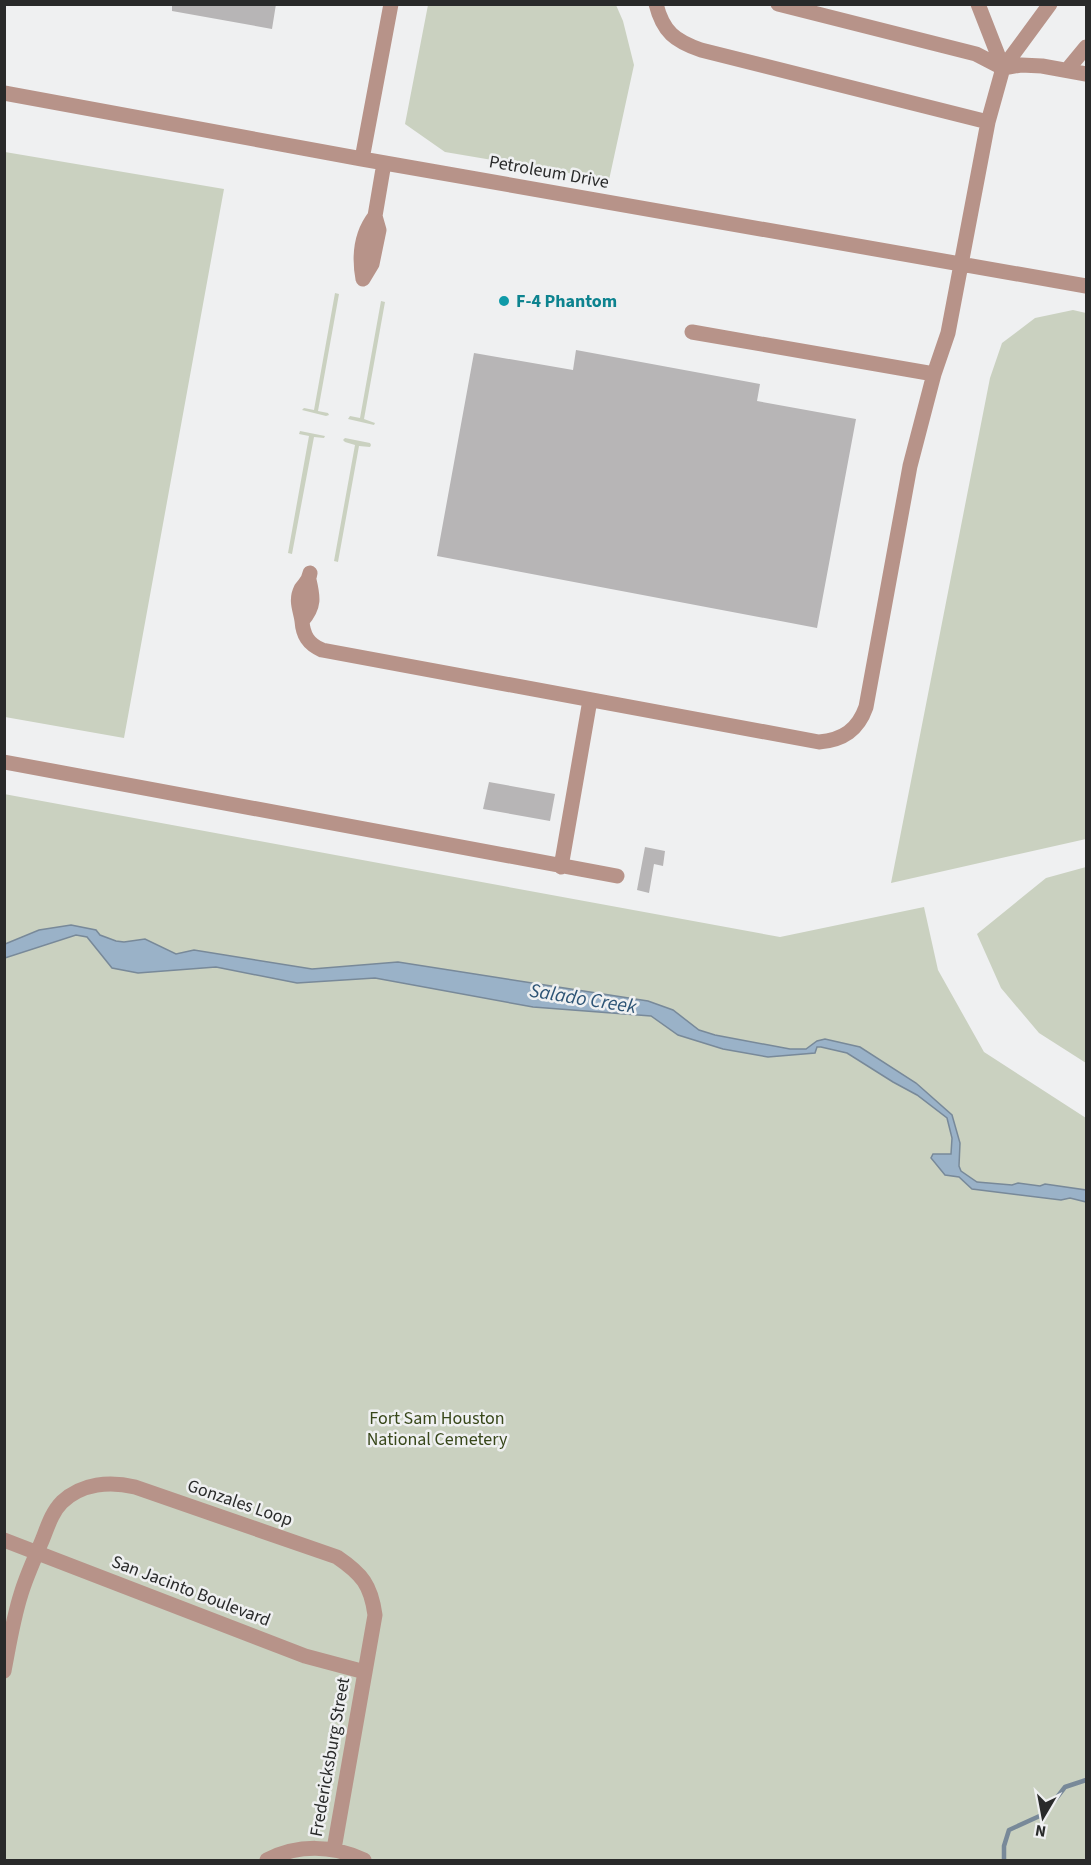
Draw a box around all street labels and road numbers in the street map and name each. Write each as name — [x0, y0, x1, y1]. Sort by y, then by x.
street label: Petroleum Drive — [487, 149, 611, 195]
street label: Gonzales Loop — [184, 1473, 296, 1533]
street label: San Jacinto Boulevard — [108, 1549, 274, 1633]
street label: Fredericksburg Street — [304, 1675, 356, 1839]

